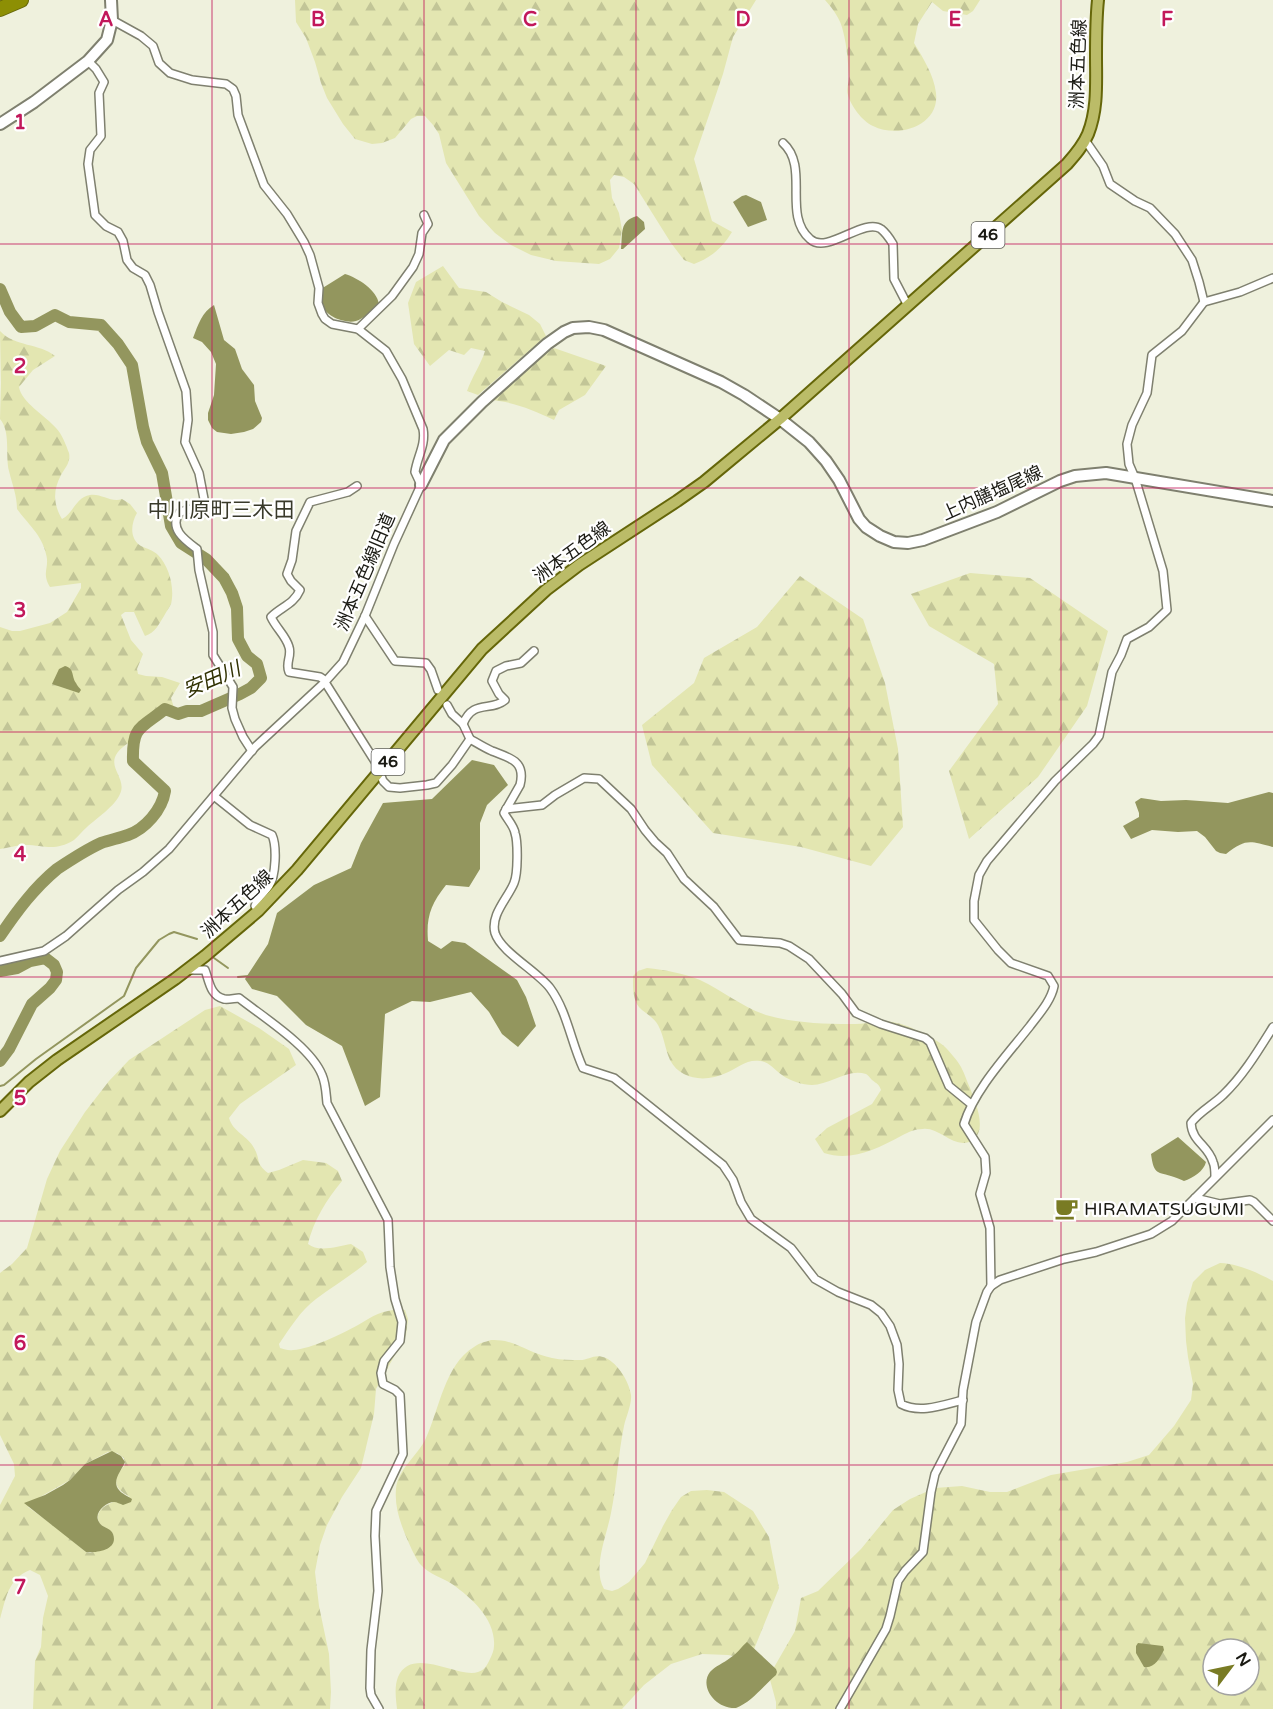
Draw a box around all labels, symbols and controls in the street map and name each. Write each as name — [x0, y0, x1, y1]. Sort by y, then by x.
text: A — [99, 8, 114, 32]
text: B — [311, 8, 325, 32]
text: C — [523, 8, 537, 32]
text: D — [735, 8, 751, 32]
text: E — [949, 8, 962, 32]
text: F — [1161, 8, 1173, 32]
street label: 洲本五色線 — [1065, 19, 1091, 109]
text: 1 — [14, 111, 26, 135]
road number: 46 — [972, 222, 1004, 248]
text: 2 — [14, 355, 26, 379]
street label: 上内膳塩尾線 — [938, 461, 1046, 525]
district label: 中川原町三木田 — [148, 498, 295, 523]
street label: 洲本五色線旧道 — [330, 510, 400, 634]
street label: 洲本五色線 — [529, 517, 615, 587]
text: 3 — [14, 599, 26, 623]
water label: 安田川 — [180, 656, 246, 703]
road number: 46 — [372, 749, 404, 775]
text: 4 — [14, 843, 27, 867]
street label: 洲本五色線 — [197, 865, 277, 943]
text: 5 — [14, 1087, 26, 1111]
cafe icon: HIRAMATSUGUMI — [1053, 1196, 1079, 1222]
place label: HIRAMATSUGUMI — [1084, 1198, 1244, 1220]
text: 6 — [14, 1332, 26, 1356]
text: 7 — [14, 1576, 26, 1600]
north arrow — [1201, 1637, 1261, 1697]
text: N — [1231, 1649, 1255, 1670]

